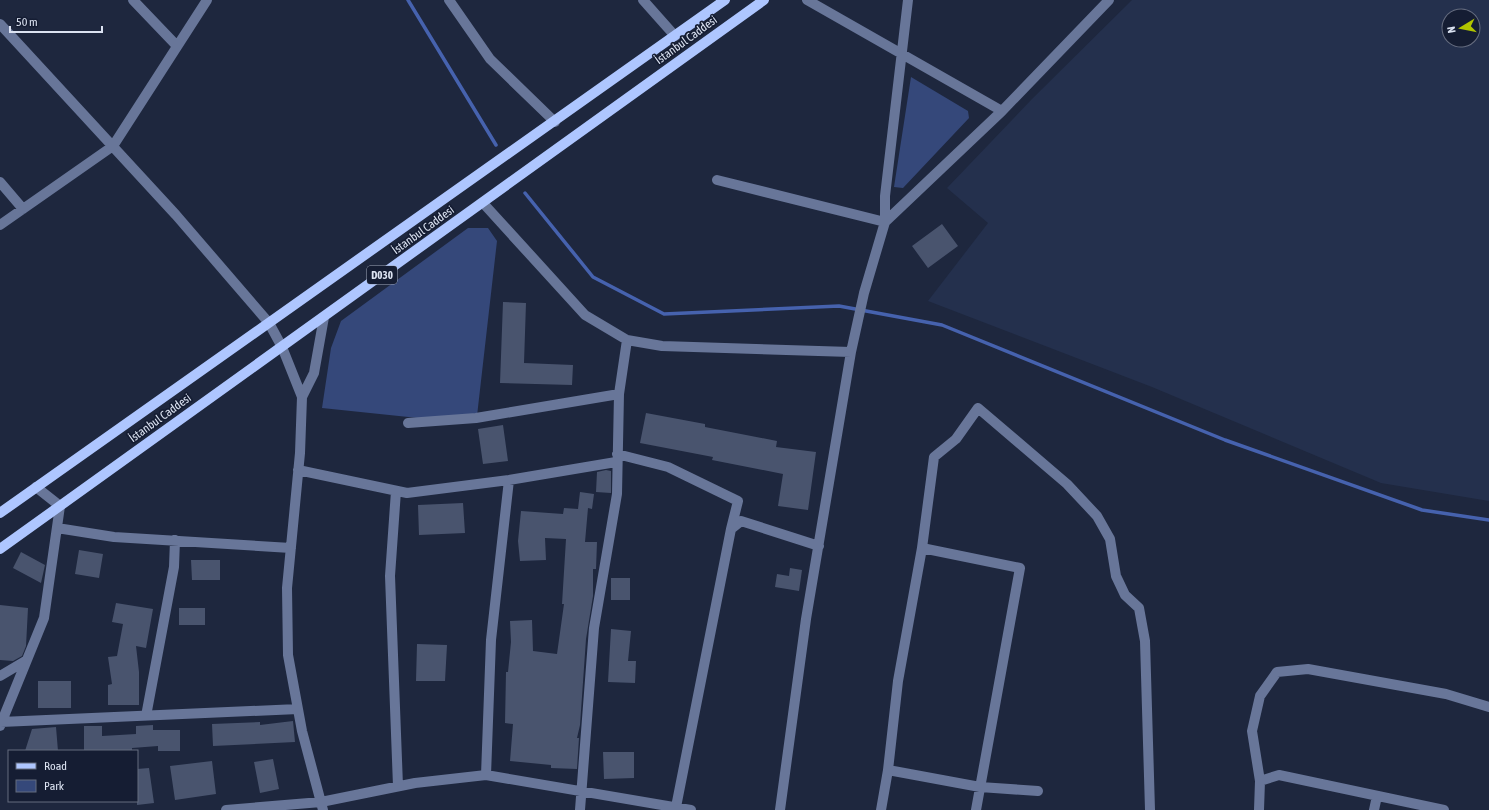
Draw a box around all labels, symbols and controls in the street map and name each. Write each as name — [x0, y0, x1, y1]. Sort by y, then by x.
scale bar — [10, 8, 102, 34]
north arrow — [1441, 8, 1481, 48]
street label: İstanbul Caddesi — [652, 13, 720, 67]
text: 50 m — [16, 15, 38, 29]
text: N — [1445, 25, 1458, 34]
street label: İstanbul Caddesi — [389, 203, 457, 257]
road number: D030 — [367, 266, 397, 284]
street label: İstanbul Caddesi — [126, 391, 194, 445]
legend — [8, 750, 138, 802]
text: Road — [44, 759, 67, 773]
text: Park — [44, 779, 65, 793]

